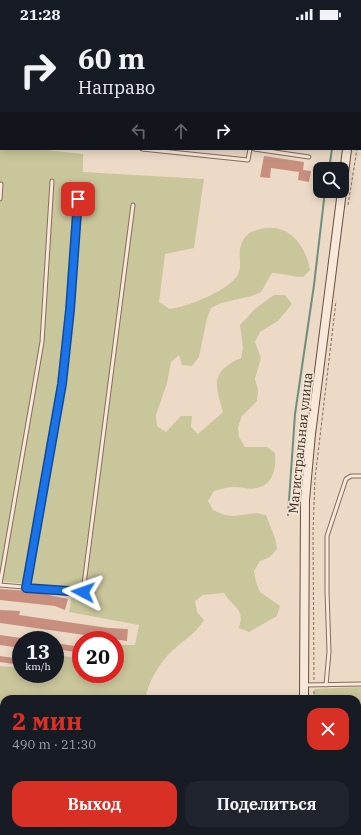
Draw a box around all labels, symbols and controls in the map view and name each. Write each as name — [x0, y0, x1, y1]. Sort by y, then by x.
text: 21:28 — [20, 5, 61, 24]
text: 60 m — [78, 40, 145, 77]
icon: right — [12, 44, 64, 96]
text: Направо — [78, 76, 155, 99]
icon: left — [128, 120, 150, 142]
icon: ahead — [170, 120, 192, 142]
icon: right — [212, 120, 234, 142]
map controls — [313, 162, 349, 198]
button: search — [313, 162, 349, 198]
pin — [61, 182, 95, 216]
icon: arrive — [67, 188, 89, 210]
street label: Магистральная улица — [285, 372, 316, 514]
position arrow — [62, 571, 104, 613]
speed limit sign: 20 — [72, 631, 124, 683]
text: 13 — [26, 638, 50, 665]
text: km/h — [25, 660, 51, 673]
text: 2 мин — [12, 705, 82, 737]
button: close — [307, 708, 349, 750]
text: 490 m · 21:30 — [12, 736, 96, 753]
button: Выход — [12, 781, 177, 827]
button: Поделиться — [185, 781, 349, 827]

